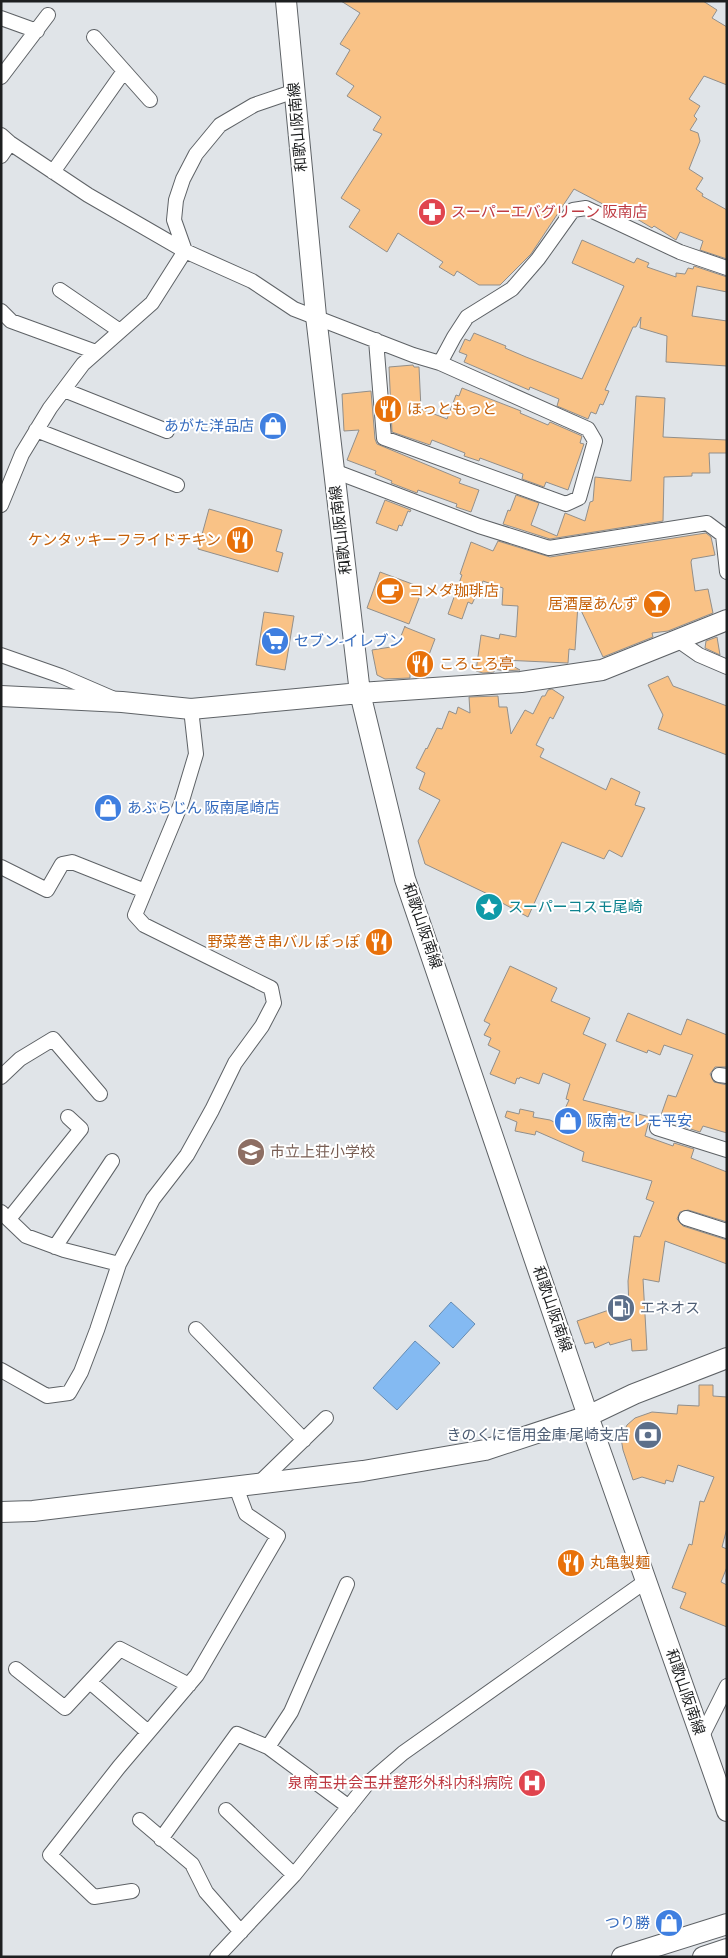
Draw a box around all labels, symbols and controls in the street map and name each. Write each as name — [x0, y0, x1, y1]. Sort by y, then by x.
street label: 和歌山阪南線 — [286, 82, 309, 173]
pharmacy icon: スーパーエバグリーン 阪南店 — [417, 197, 447, 227]
place label: スーパーエバグリーン 阪南店 — [451, 204, 648, 220]
restaurant icon: ほっともっと — [373, 394, 403, 424]
place label: ほっともっと — [407, 401, 497, 417]
shop icon: あがた洋品店 — [258, 411, 288, 441]
place label: あがた洋品店 — [164, 418, 254, 434]
street label: 和歌山阪南線 — [327, 484, 354, 576]
restaurant icon: ケンタッキーフライドチキン — [225, 525, 255, 555]
place label: ケンタッキーフライドチキン — [28, 532, 221, 548]
cafe icon: コメダ珈琲店 — [375, 576, 405, 606]
place label: コメダ珈琲店 — [409, 583, 499, 599]
bar icon: 居酒屋あんず — [642, 589, 672, 619]
place label: 居酒屋あんず — [548, 596, 638, 612]
supermarket icon: セブン-イレブン — [260, 626, 290, 656]
place label: セブン-イレブン — [294, 633, 404, 649]
restaurant icon: ころころ亭 — [405, 649, 435, 679]
place label: ころころ亭 — [439, 656, 514, 672]
shop icon: あぶらじん 阪南尾崎店 — [93, 793, 123, 823]
place label: あぶらじん 阪南尾崎店 — [127, 800, 279, 816]
street label: 和歌山阪南線 — [400, 881, 445, 971]
place icon: スーパーコスモ尾崎 — [474, 892, 504, 922]
place label: スーパーコスモ尾崎 — [508, 899, 643, 915]
restaurant icon: 野菜巻き串バル ぽっぽ — [364, 927, 394, 957]
place label: 野菜巻き串バル ぽっぽ — [208, 934, 360, 950]
shop icon: 阪南セレモ平安 — [553, 1106, 583, 1136]
place label: 阪南セレモ平安 — [587, 1113, 692, 1129]
school or university icon: 市立上荘小学校 — [236, 1137, 266, 1167]
place label: 市立上荘小学校 — [270, 1144, 375, 1160]
street label: 和歌山阪南線 — [530, 1264, 575, 1354]
fuel station icon: エネオス — [606, 1293, 636, 1323]
place label: エネオス — [640, 1301, 700, 1316]
bank icon: きのくに信用金庫 尾崎支店 — [633, 1420, 663, 1450]
place label: きのくに信用金庫 尾崎支店 — [447, 1427, 629, 1443]
restaurant icon: 丸亀製麺 — [556, 1548, 586, 1578]
place label: 丸亀製麺 — [590, 1555, 650, 1571]
street label: 和歌山阪南線 — [663, 1647, 708, 1737]
hospital icon: 泉南玉井会玉井整形外科内科病院 — [517, 1768, 547, 1798]
place label: 泉南玉井会玉井整形外科内科病院 — [288, 1774, 513, 1791]
shop icon: つり勝 — [654, 1908, 684, 1938]
place label: つり勝 — [605, 1915, 650, 1931]

